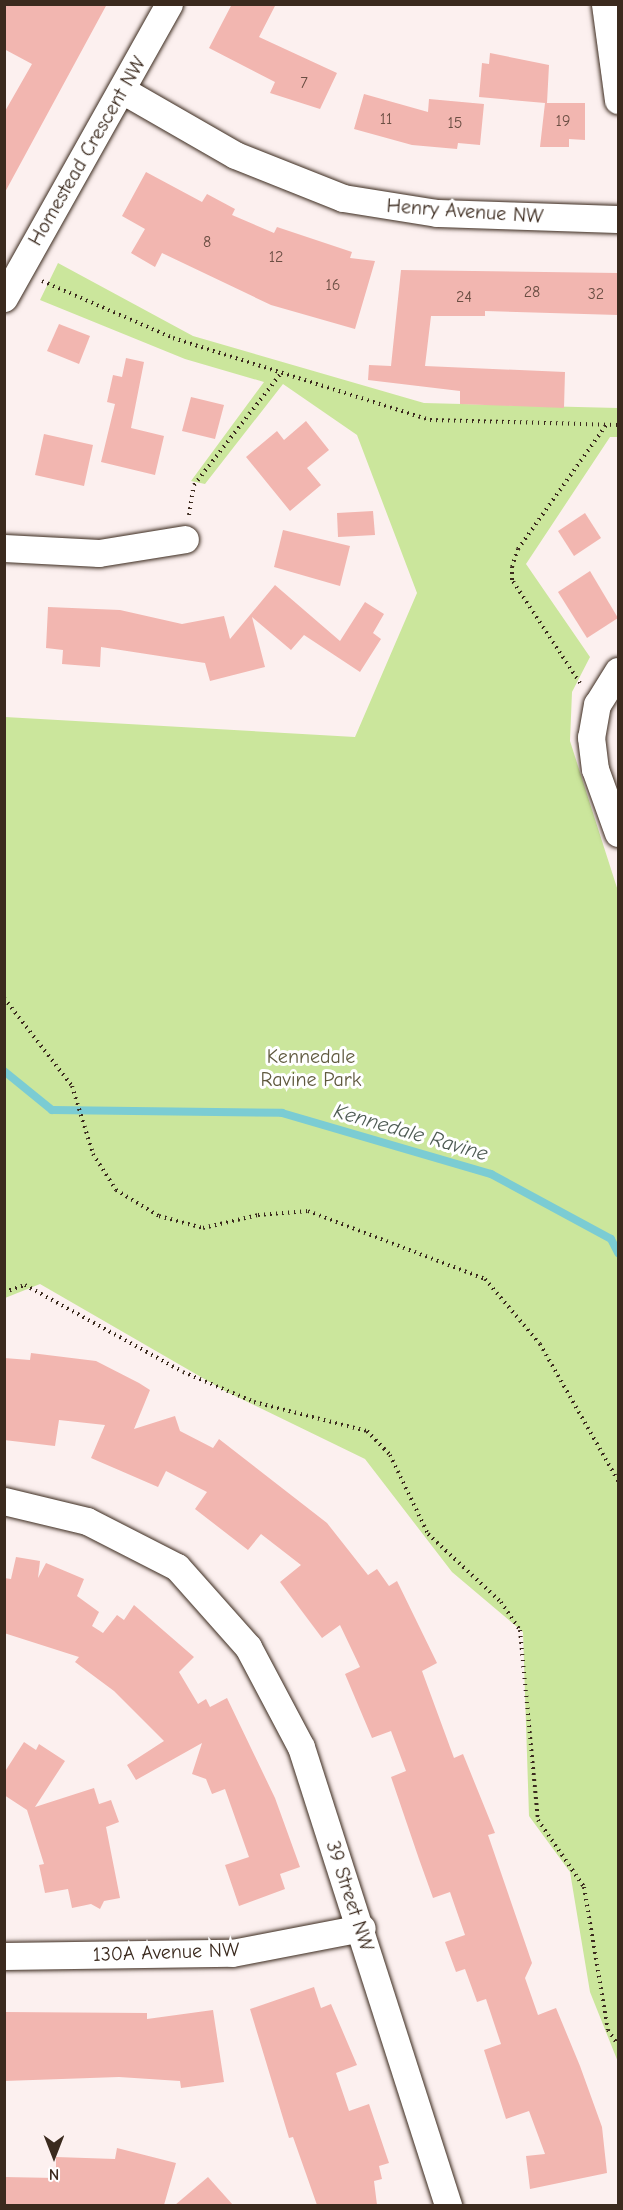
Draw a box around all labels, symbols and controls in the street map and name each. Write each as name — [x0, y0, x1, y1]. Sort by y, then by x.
street label: Homestead Crescent NW — [23, 52, 151, 250]
house number: 7 — [300, 73, 308, 93]
house number: 11 — [380, 109, 392, 129]
house number: 19 — [556, 111, 570, 131]
house number: 15 — [447, 113, 463, 133]
street label: Henry Avenue NW — [386, 194, 544, 228]
house number: 8 — [203, 232, 211, 252]
house number: 12 — [269, 247, 283, 267]
house number: 16 — [325, 275, 341, 295]
house number: 28 — [524, 282, 540, 302]
house number: 32 — [588, 284, 604, 304]
house number: 24 — [456, 287, 472, 307]
park label: Kennedale Ravine Park — [261, 1045, 361, 1092]
water label: Kennedale Ravine — [331, 1098, 491, 1166]
street label: 39 Street NW — [321, 1838, 379, 1954]
street label: 130A Avenue NW — [92, 1937, 240, 1967]
north arrow — [24, 2126, 84, 2186]
text: N — [49, 2165, 59, 2183]

